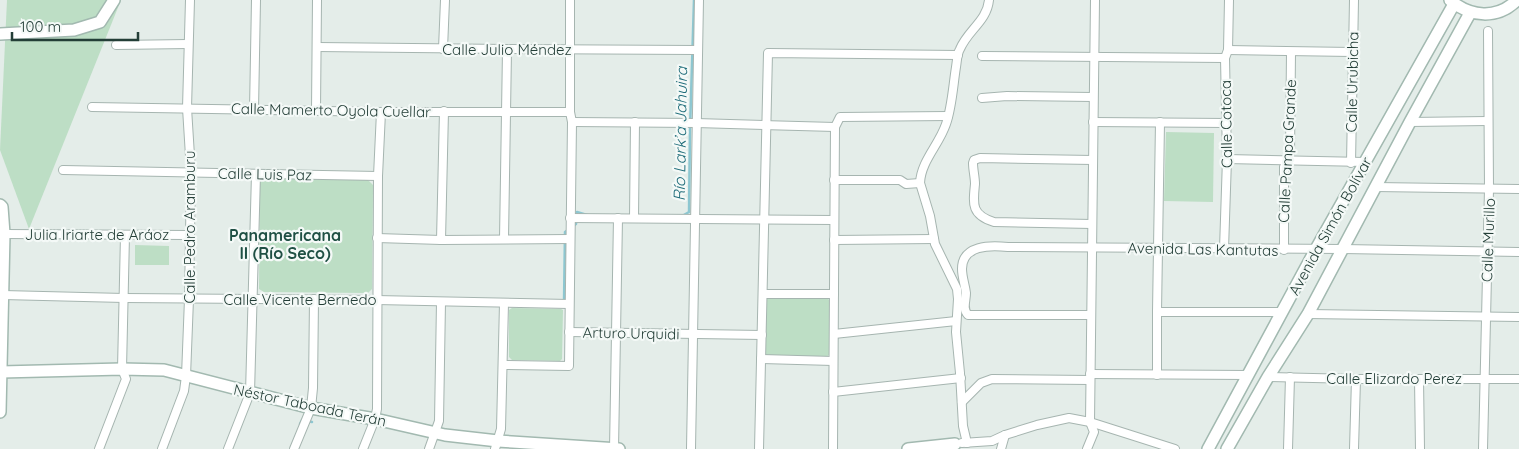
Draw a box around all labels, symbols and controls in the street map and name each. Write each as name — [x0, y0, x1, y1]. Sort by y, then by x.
scale bar — [12, 10, 139, 42]
text: 100 m — [20, 17, 61, 36]
street label: Calle Urubicha — [1342, 31, 1362, 133]
street label: Calle Julio Méndez — [442, 40, 572, 59]
water label: Río Lark’a Jahuira — [669, 65, 691, 201]
street label: Calle Pampa Grande — [1274, 79, 1300, 223]
street label: Calle Cotoca — [1216, 80, 1236, 168]
street label: Calle Mamerto Oyola Cuellar — [231, 99, 431, 121]
street label: Calle Pedro Aramburu — [180, 150, 199, 304]
street label: Avenida Simón Bolívar — [1284, 153, 1376, 298]
street label: Calle Luis Paz — [218, 164, 312, 184]
street label: Calle Murillo — [1477, 198, 1499, 282]
street label: Julia Iriarte de Aráoz — [25, 225, 169, 244]
district label: Panamericana II (Río Seco) — [229, 225, 341, 263]
street label: Avenida Las Kantutas — [1127, 238, 1279, 260]
street label: Calle Vicente Bernedo — [223, 290, 377, 309]
street label: Arturo Urquidi — [582, 323, 680, 343]
street label: Calle Elizardo Perez — [1326, 369, 1462, 388]
street label: Néstor Taboada Terán — [232, 380, 388, 430]

